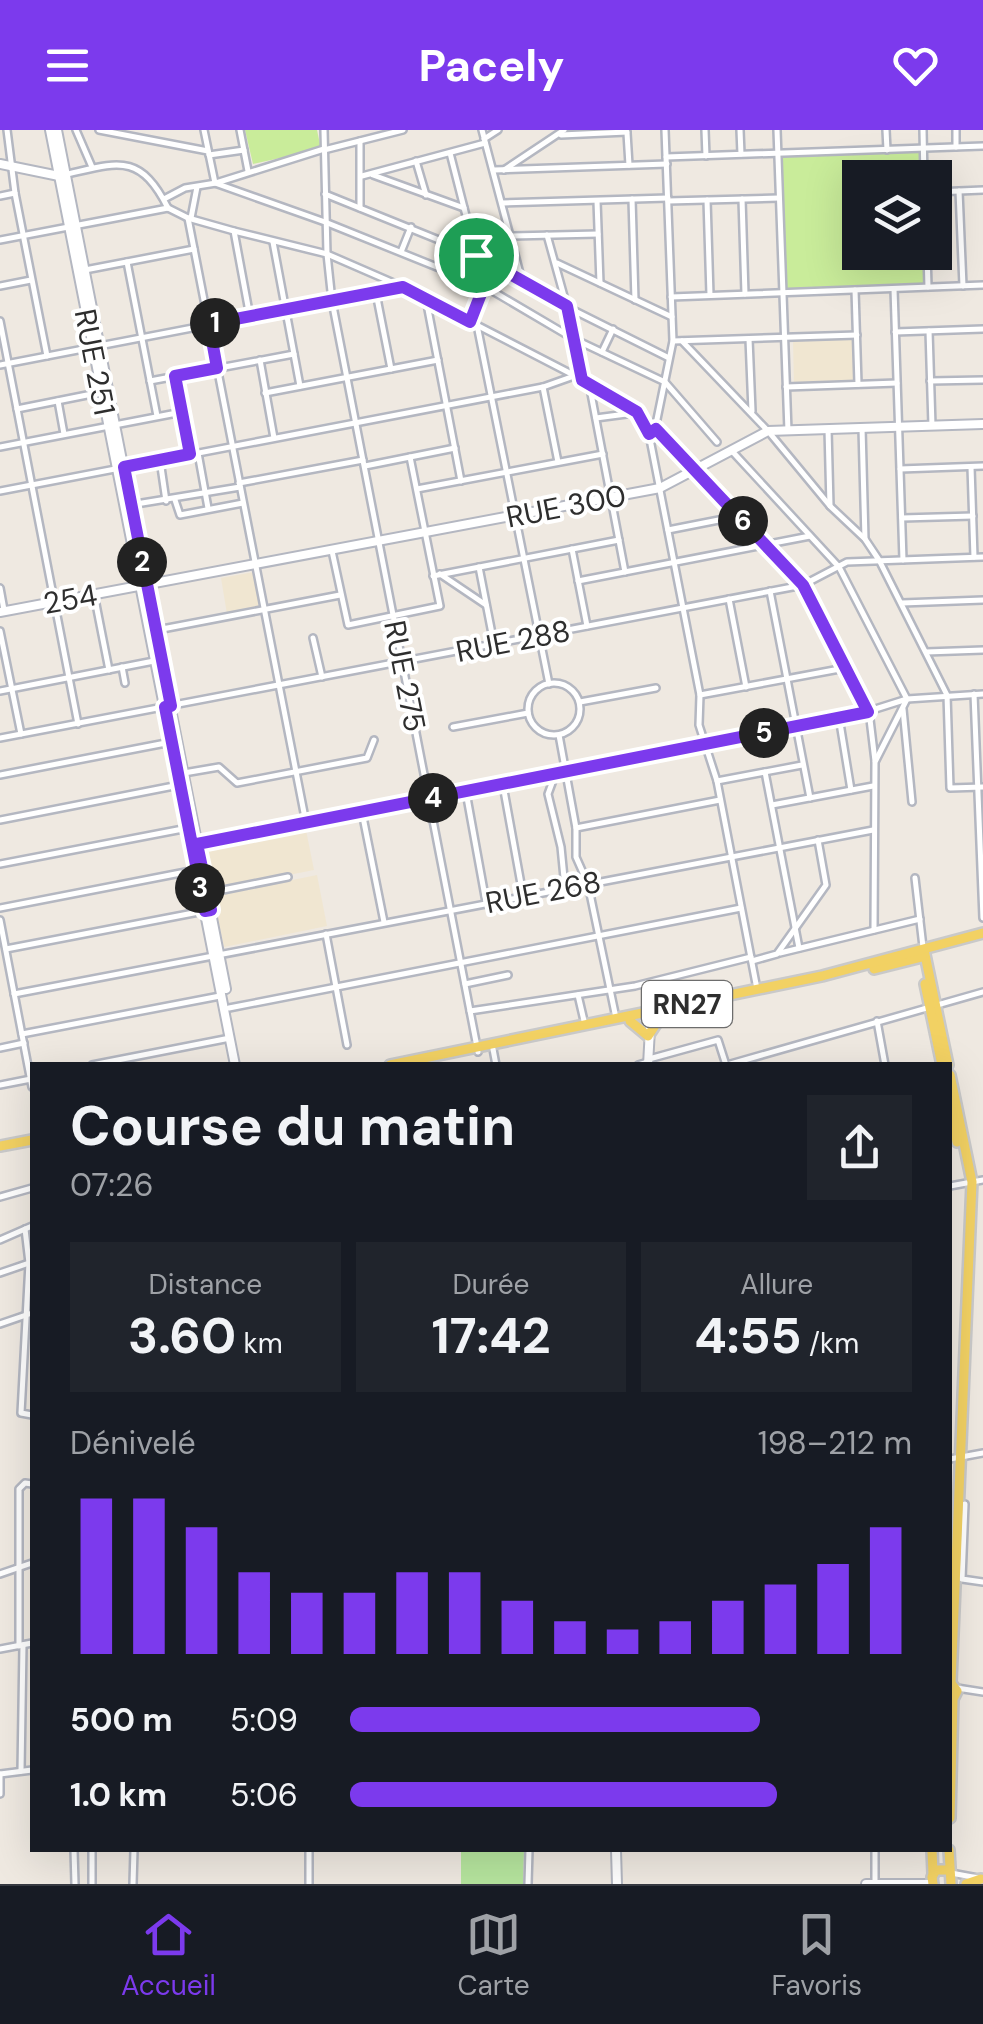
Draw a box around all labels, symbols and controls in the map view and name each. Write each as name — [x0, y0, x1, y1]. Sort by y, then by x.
text: Pacely — [418, 36, 565, 95]
icon: menu — [40, 38, 95, 93]
icon: heart — [888, 38, 943, 93]
map controls — [842, 160, 952, 270]
button: layers — [842, 160, 952, 270]
pin — [434, 213, 519, 298]
icon: arrive — [449, 228, 504, 283]
pin: 1 — [190, 298, 240, 348]
text: 1 — [210, 304, 220, 341]
street label: RUE 251 — [66, 306, 124, 418]
street label: RUE 300 — [503, 475, 629, 537]
pin: 6 — [718, 496, 768, 546]
text: 6 — [734, 502, 752, 539]
pin: 2 — [117, 537, 167, 587]
text: 2 — [134, 543, 150, 580]
street label: 254 — [40, 575, 100, 623]
street label: RUE 288 — [453, 611, 573, 671]
street label: RUE 275 — [375, 617, 435, 735]
pin: 5 — [739, 708, 789, 758]
text: 5 — [755, 714, 773, 751]
pin: 4 — [408, 773, 458, 823]
text: 4 — [424, 779, 442, 816]
street label: RUE 268 — [482, 862, 604, 922]
pin: 3 — [175, 863, 225, 913]
text: 3 — [192, 869, 208, 906]
road number: RN27 — [642, 981, 732, 1027]
text: Course du matin — [70, 1090, 515, 1162]
button: share — [807, 1095, 912, 1200]
text: 07:26 — [70, 1164, 154, 1206]
text: Distance — [149, 1266, 262, 1303]
text: Durée — [453, 1266, 529, 1303]
text: Allure — [740, 1266, 813, 1303]
text: 3.60 — [128, 1303, 236, 1369]
text: 17:42 — [431, 1303, 551, 1369]
text: 4:55 — [694, 1303, 802, 1369]
text: km — [236, 1325, 283, 1362]
text: /km — [802, 1325, 859, 1362]
text: Dénivelé — [70, 1422, 196, 1464]
text: 198–212 m — [758, 1422, 912, 1464]
text: 500 m — [70, 1699, 173, 1741]
text: 5:09 — [230, 1699, 298, 1741]
text: 1.0 km — [70, 1774, 167, 1816]
text: 5:06 — [230, 1774, 298, 1816]
tab: Accueil — [121, 1907, 216, 2004]
tab: Carte — [458, 1907, 530, 2004]
tab: Favoris — [772, 1907, 862, 2004]

